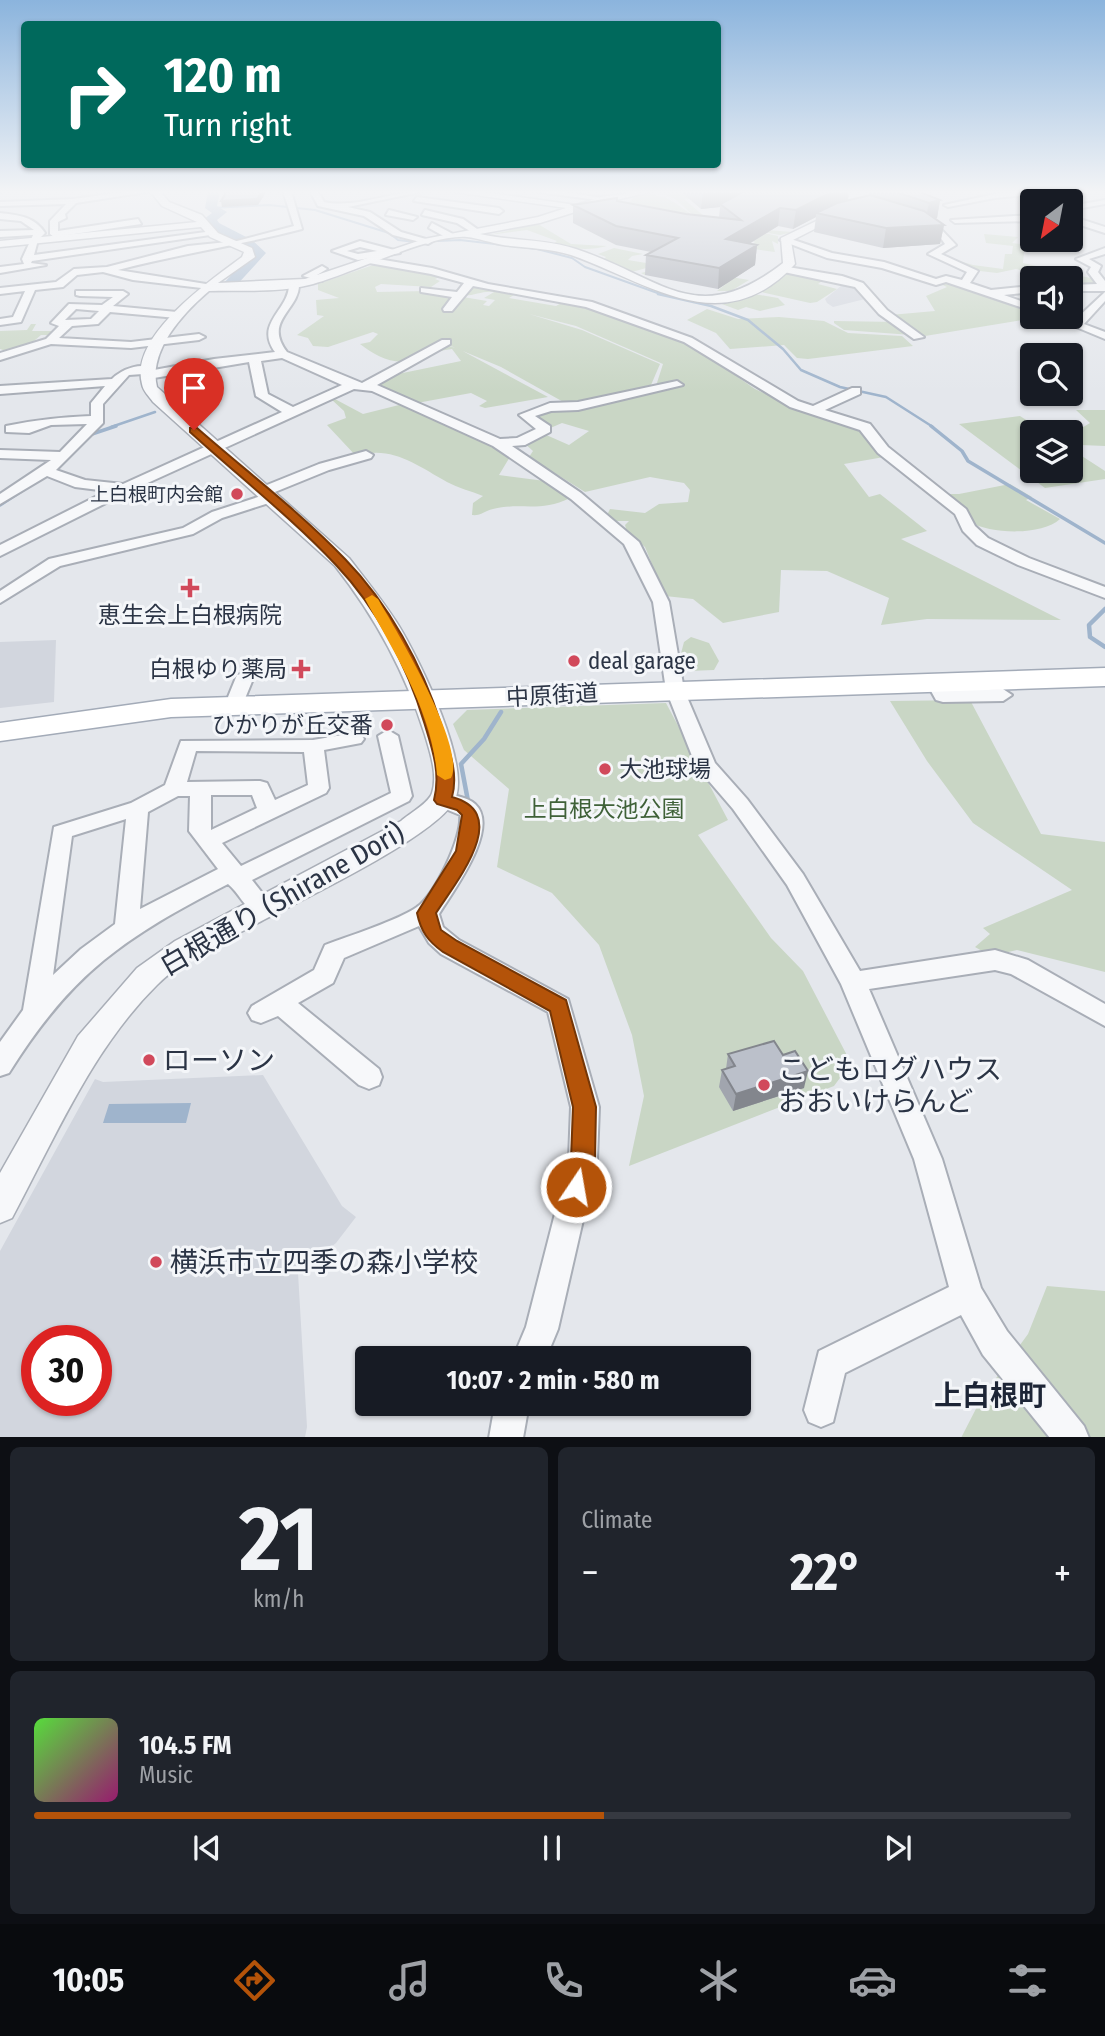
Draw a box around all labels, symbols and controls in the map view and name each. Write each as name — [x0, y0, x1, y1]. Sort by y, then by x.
text: 120 m — [164, 46, 282, 105]
icon: right — [49, 49, 140, 140]
text: Turn right — [164, 106, 291, 144]
north arrow — [1020, 189, 1083, 252]
map controls — [1020, 189, 1083, 483]
button: sound — [1020, 266, 1083, 329]
button: search — [1020, 343, 1083, 406]
pin — [164, 358, 224, 430]
icon: arrive — [175, 369, 213, 407]
button: layers — [1020, 420, 1083, 483]
place label: 上白根町内会館 — [90, 483, 223, 506]
marker: 上白根町内会館 — [229, 486, 245, 502]
marker: 恵生会上白根病院 — [180, 578, 200, 598]
place label: 恵生会上白根病院 — [98, 601, 282, 629]
place label: deal garage — [588, 647, 696, 675]
marker: deal garage — [566, 653, 582, 669]
place label: 白根ゆり薬局 — [149, 655, 287, 683]
marker: 白根ゆり薬局 — [293, 661, 309, 677]
street label: 中原街道 — [505, 679, 599, 711]
place label: ひかりが丘交番 — [212, 711, 373, 739]
marker: ひかりが丘交番 — [379, 717, 395, 733]
place label: 大池球場 — [619, 755, 711, 783]
marker: 大池球場 — [597, 761, 613, 777]
park label: 上白根大池公園 — [524, 795, 685, 823]
street label: 白根通り (Shirane Dori) — [154, 816, 410, 982]
place label: ローソン — [163, 1044, 275, 1077]
marker: ローソン — [141, 1052, 157, 1068]
place label: こどもログハウス おおいけらんど — [778, 1053, 1002, 1118]
marker: こどもログハウス おおいけらんど — [756, 1077, 772, 1093]
position arrow — [539, 1150, 613, 1224]
place label: 横浜市立四季の森小学校 — [170, 1246, 478, 1279]
marker: 横浜市立四季の森小学校 — [148, 1254, 164, 1270]
speed limit sign: 30 — [21, 1325, 112, 1416]
text: 10:07 · 2 min · 580 m — [446, 1365, 660, 1396]
district label: 上白根町 — [934, 1379, 1046, 1412]
text: 21 — [239, 1485, 318, 1594]
text: Climate — [582, 1506, 652, 1534]
text: 22° — [790, 1541, 862, 1604]
text: − — [582, 1550, 599, 1596]
text: + — [1054, 1550, 1071, 1596]
text: km/h — [253, 1585, 304, 1613]
text: 104.5 FM — [139, 1730, 231, 1761]
text: Music — [139, 1761, 193, 1789]
icon: previous — [188, 1829, 226, 1867]
icon: pause — [533, 1829, 571, 1867]
icon: next — [879, 1829, 917, 1867]
icon: directions — [230, 1956, 279, 2005]
icon: music — [385, 1956, 434, 2005]
icon: phone — [539, 1956, 588, 2005]
icon: climate — [694, 1956, 743, 2005]
icon: car — [848, 1956, 897, 2005]
icon: filters — [1003, 1956, 1052, 2005]
text: 10:05 — [53, 1961, 124, 1999]

